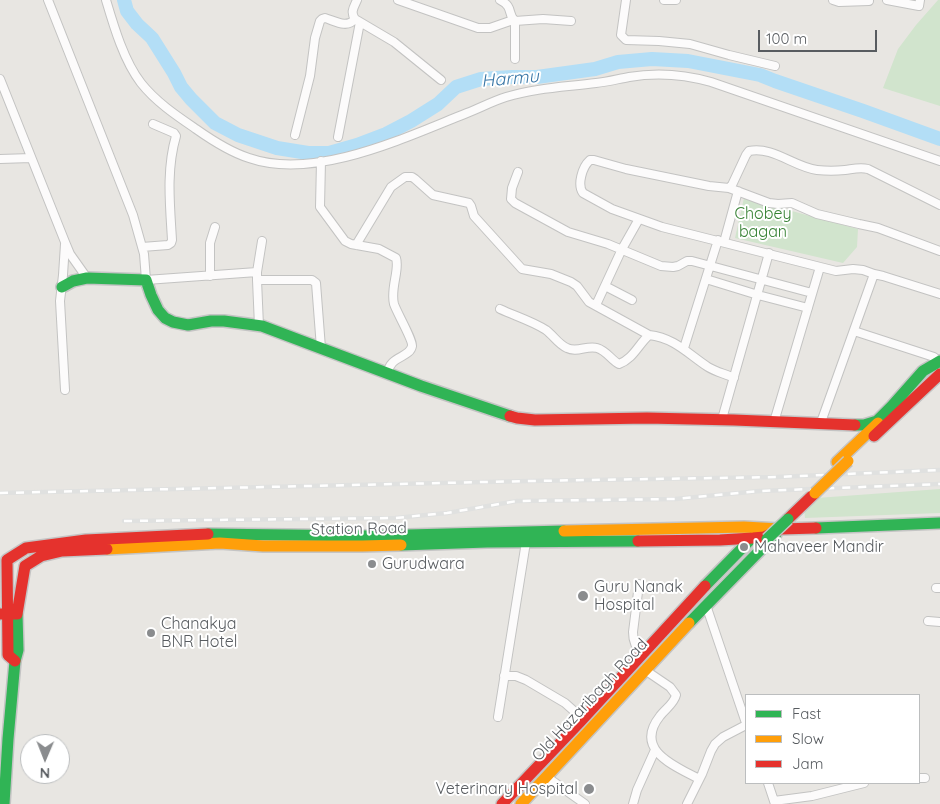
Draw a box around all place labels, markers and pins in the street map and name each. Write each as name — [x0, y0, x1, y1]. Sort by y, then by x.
place label: Mahaveer Mandir — [754, 537, 884, 557]
marker: Mahaveer Mandir — [738, 541, 750, 553]
place label: Gurudwara — [382, 554, 465, 574]
marker: Gurudwara — [366, 558, 378, 570]
place label: Guru Nanak Hospital — [594, 577, 683, 615]
marker: Guru Nanak Hospital — [576, 589, 590, 603]
place label: Chanakya BNR Hotel — [161, 614, 237, 652]
marker: Chanakya BNR Hotel — [145, 627, 157, 639]
place label: Veterinary Hospital — [436, 779, 578, 799]
marker: Veterinary Hospital — [582, 782, 596, 796]

